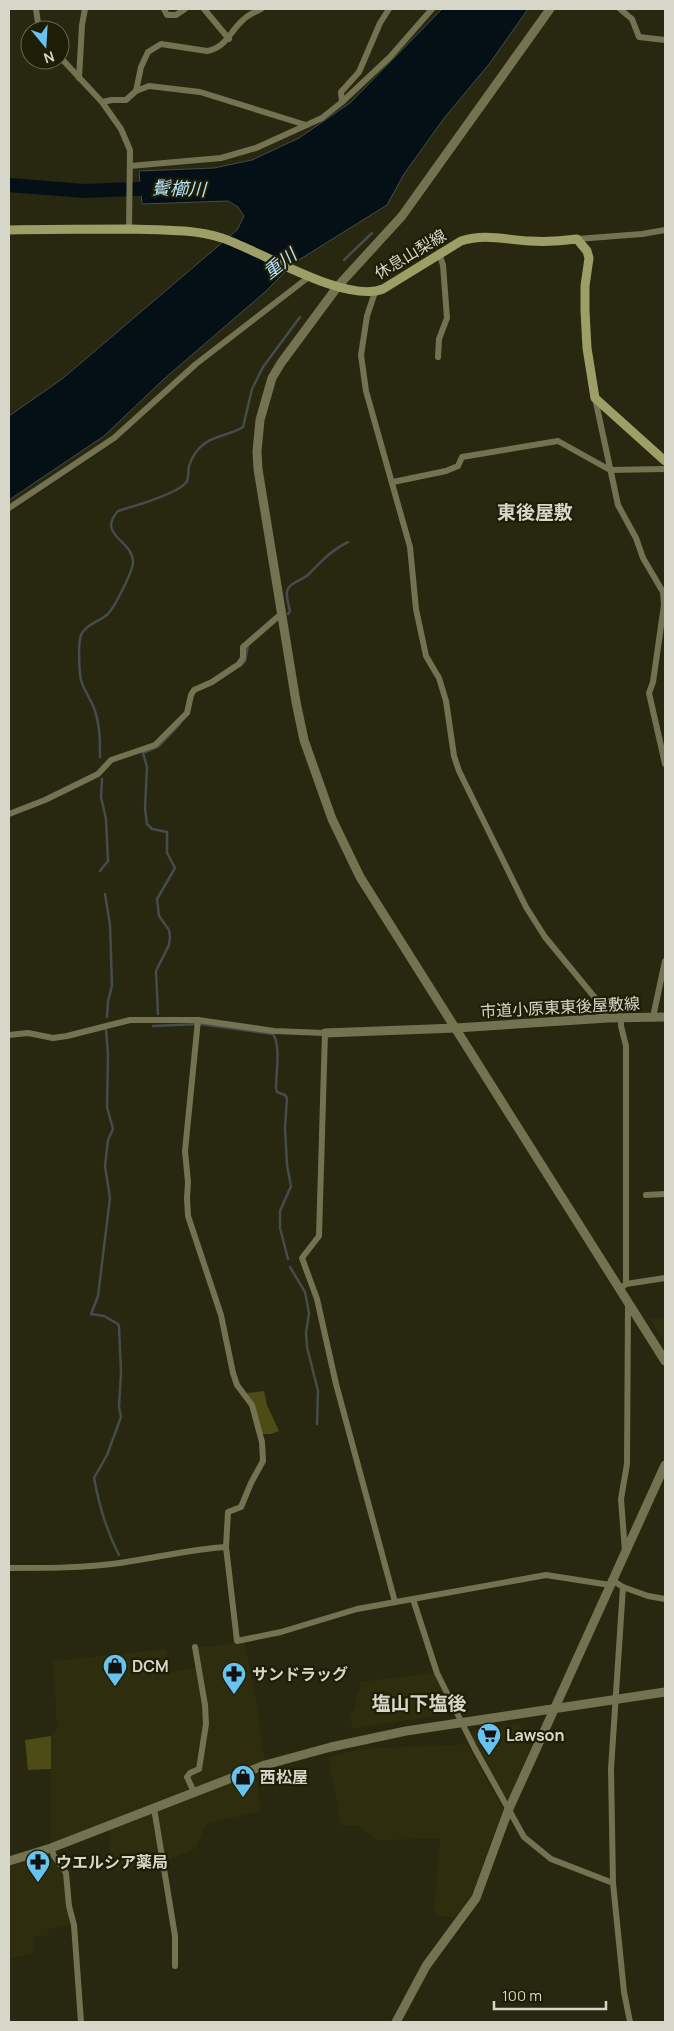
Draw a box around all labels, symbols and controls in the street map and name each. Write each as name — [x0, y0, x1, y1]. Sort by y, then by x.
north arrow — [20, 20, 70, 70]
text: N — [41, 47, 57, 68]
water label: 鬢櫛川 — [152, 175, 208, 201]
street label: 休息山梨線 — [370, 224, 450, 284]
water label: 重川 — [258, 241, 303, 284]
district label: 東後屋敷 — [497, 499, 573, 525]
street label: 市道小原東東後屋敷線 — [480, 992, 640, 1022]
shop icon: DCM — [102, 1653, 128, 1687]
place label: DCM — [132, 1655, 169, 1677]
pharmacy icon: サンドラッグ — [221, 1661, 247, 1695]
place label: サンドラッグ — [252, 1663, 348, 1685]
district label: 塩山下塩後 — [371, 1690, 467, 1716]
supermarket icon: Lawson — [476, 1722, 502, 1756]
place label: Lawson — [506, 1724, 565, 1746]
shop icon: 西松屋 — [230, 1764, 256, 1798]
place label: 西松屋 — [260, 1766, 308, 1788]
pharmacy icon: ウエルシア薬局 — [25, 1849, 51, 1883]
place label: ウエルシア薬局 — [56, 1851, 168, 1873]
scale bar — [494, 1978, 606, 2010]
text: 100 m — [502, 1985, 542, 2006]

